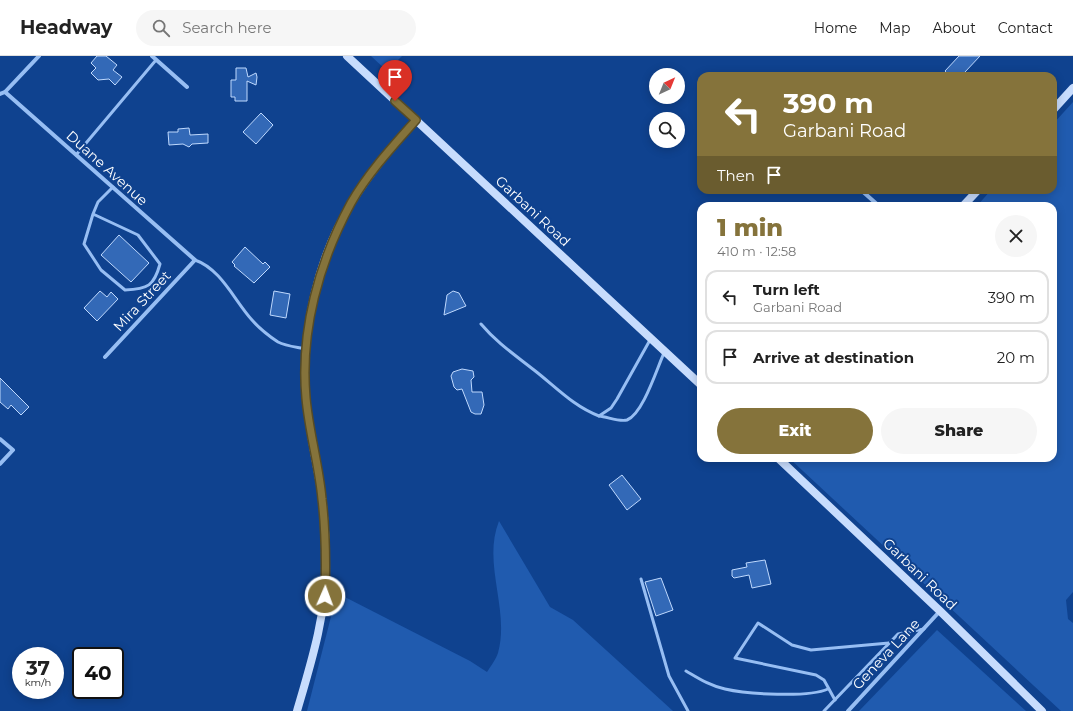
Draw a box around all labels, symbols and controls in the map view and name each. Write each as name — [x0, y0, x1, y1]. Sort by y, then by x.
search box — [136, 10, 416, 46]
text: Headway — [20, 16, 112, 39]
icon: search — [150, 17, 172, 39]
text: Search here — [182, 18, 272, 37]
text: Home — [814, 19, 857, 37]
text: Map — [879, 19, 910, 37]
text: About — [932, 19, 976, 37]
text: Contact — [998, 19, 1053, 37]
pin — [378, 60, 412, 101]
icon: arrive — [384, 66, 406, 88]
north arrow — [649, 68, 685, 104]
map controls — [649, 68, 685, 148]
text: 390 m — [783, 86, 874, 120]
icon: left — [717, 88, 769, 140]
button: search — [649, 112, 685, 148]
text: Garbani Road — [783, 120, 906, 142]
street label: Duane Avenue — [62, 127, 152, 209]
icon: arrive — [763, 164, 785, 186]
text: Then — [717, 166, 755, 185]
street label: Garbani Road — [492, 172, 574, 250]
text: 1 min — [717, 213, 783, 242]
button: close — [995, 215, 1037, 257]
text: 410 m · 12:58 — [717, 243, 796, 259]
street label: Mira Street — [109, 267, 175, 335]
text: Turn left — [753, 280, 820, 299]
icon: left — [719, 286, 741, 308]
text: 390 m — [988, 288, 1035, 307]
text: Garbani Road — [753, 299, 842, 315]
icon: arrive — [719, 346, 741, 368]
text: Arrive at destination — [753, 348, 914, 367]
text: 20 m — [997, 348, 1035, 367]
button: Exit — [717, 408, 873, 454]
button: Share — [881, 408, 1037, 454]
street label: Garbani Road — [879, 534, 961, 614]
position arrow — [304, 575, 346, 617]
street label: Geneva Lane — [848, 615, 924, 693]
speed limit sign: 40 — [72, 647, 124, 699]
text: 37 — [26, 656, 50, 680]
text: km/h — [25, 676, 51, 689]

